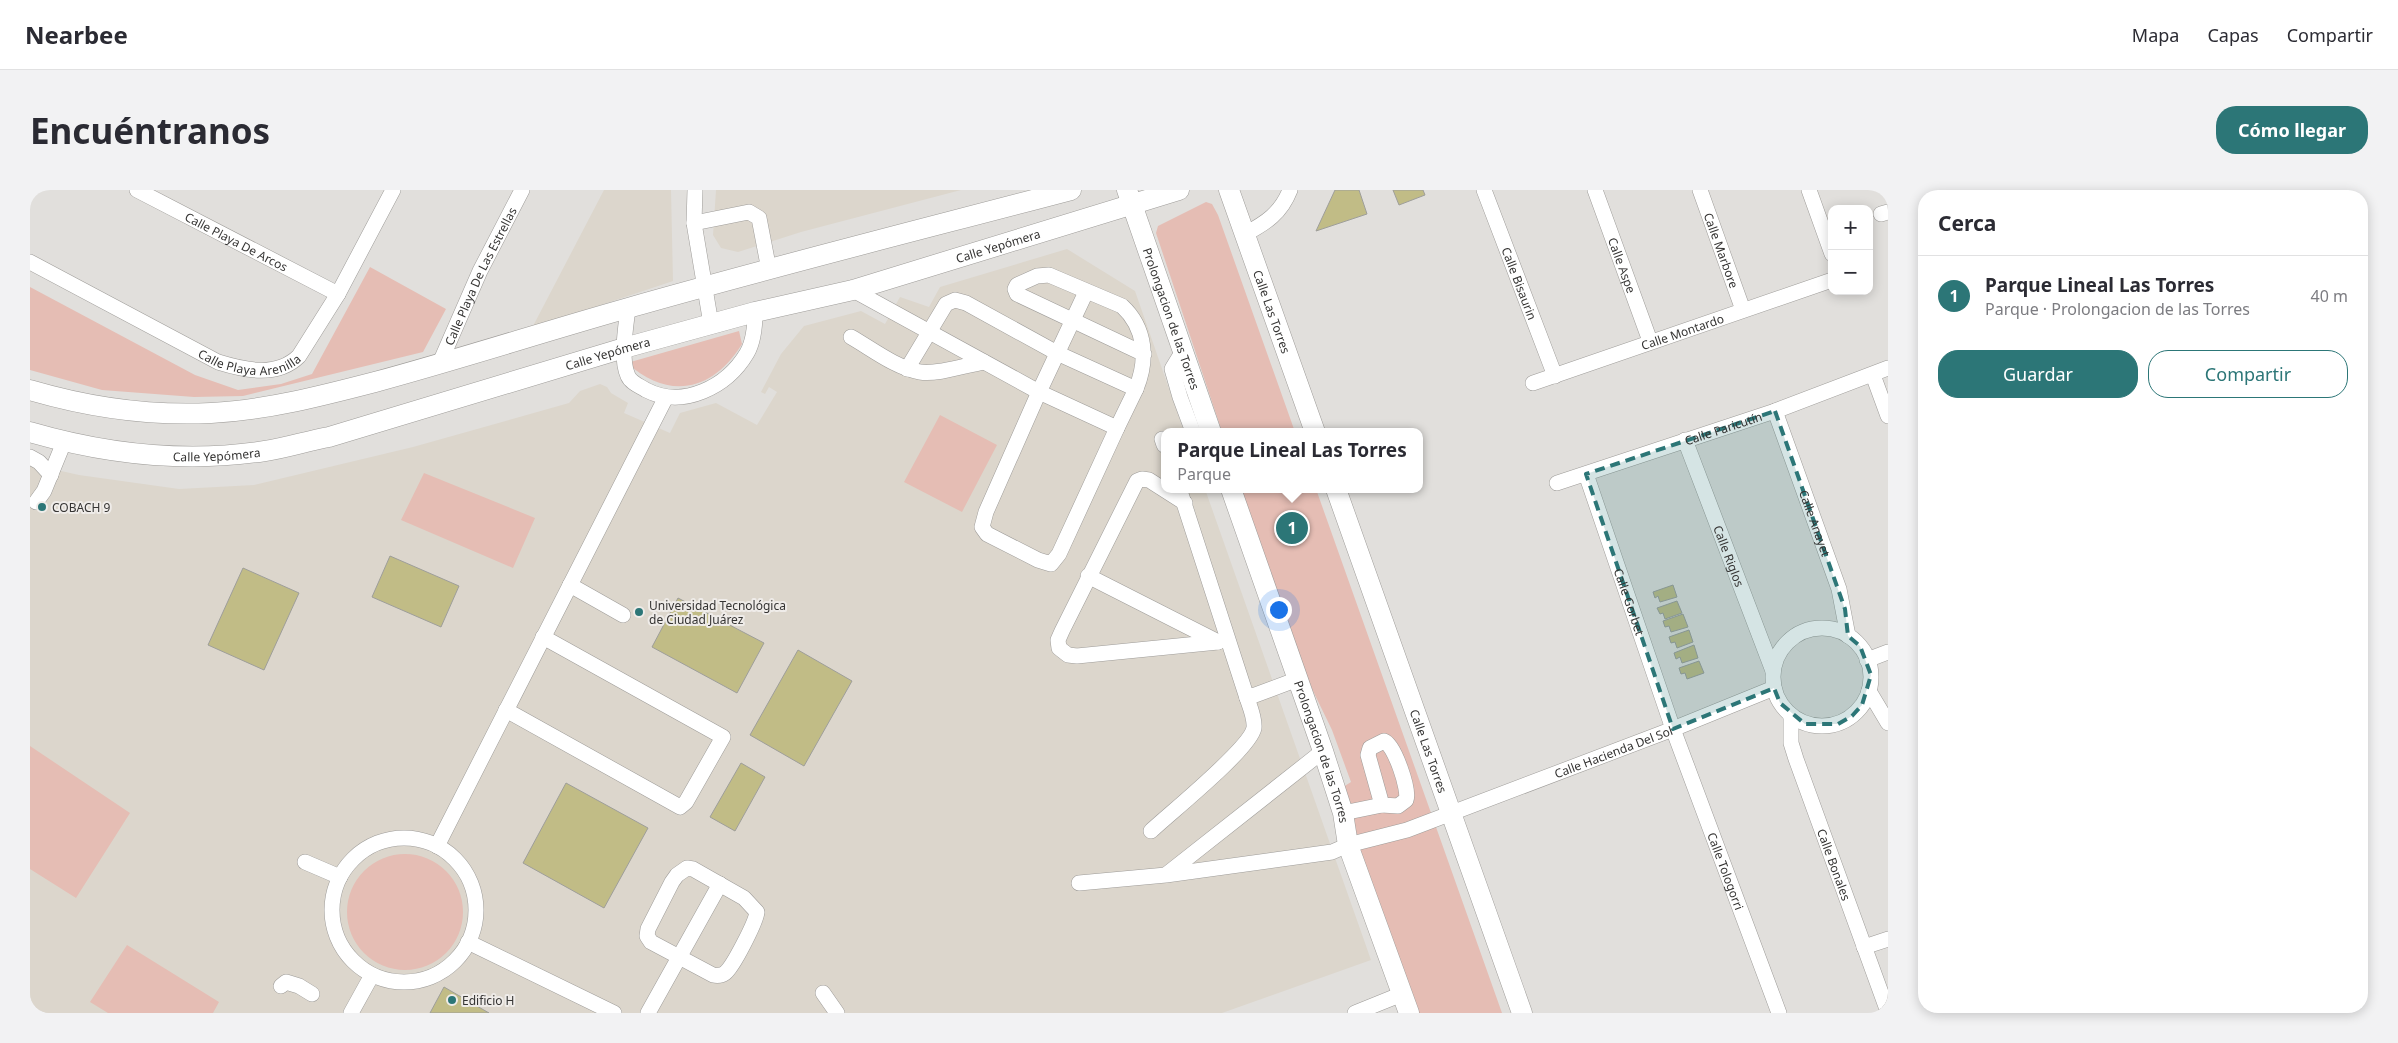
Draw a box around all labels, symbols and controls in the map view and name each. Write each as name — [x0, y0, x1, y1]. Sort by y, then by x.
text: Nearbee — [25, 18, 128, 51]
text: Mapa — [2132, 23, 2179, 47]
text: Capas — [2207, 23, 2259, 47]
text: Compartir — [2287, 23, 2373, 47]
button: Cómo llegar — [2216, 106, 2368, 154]
text: Encuéntranos — [30, 107, 270, 154]
street label: Calle Playa De Las Estrellas — [440, 204, 520, 348]
map controls — [1828, 205, 1873, 295]
button: + — [1828, 205, 1873, 250]
street label: Calle Playa De Arcos — [182, 208, 291, 275]
text: Cerca — [1938, 209, 1996, 237]
street label: Calle Marbore — [1700, 210, 1743, 291]
street label: Calle Yepómera — [953, 225, 1042, 267]
street label: Calle Aspe — [1604, 235, 1640, 296]
street label: Prolongacion de las Torres — [1139, 245, 1204, 392]
street label: Calle Bisaurin — [1498, 245, 1541, 322]
button: − — [1828, 250, 1873, 295]
street label: Calle Las Torres — [1250, 267, 1295, 356]
text: Parque Lineal Las Torres — [1985, 272, 2214, 298]
text: 1 — [1949, 285, 1959, 307]
text: 40 m — [2311, 285, 2348, 307]
text: Parque · Prolongacion de las Torres — [1985, 298, 2250, 320]
street label: Calle Montardo — [1639, 309, 1726, 354]
street label: Calle Yepómera — [563, 333, 652, 374]
street label: Calle Playa Arenilla — [195, 343, 301, 359]
text: Calle Playa Arenilla — [195, 345, 304, 379]
button: Guardar — [1938, 350, 2138, 398]
button: Compartir — [2148, 350, 2348, 398]
street label: Calle Paricutín — [1682, 407, 1764, 449]
popup — [1161, 428, 1423, 493]
text: Parque Lineal Las Torres — [1177, 437, 1407, 463]
street label: Calle Yepómera — [173, 443, 261, 465]
text: Parque — [1177, 463, 1231, 485]
street label: Calle Anayet — [1796, 487, 1835, 559]
place label: COBACH 9 — [52, 499, 111, 516]
marker: COBACH 9 — [36, 501, 48, 513]
pin: 1 — [1276, 509, 1308, 547]
street label: Calle Riglos — [1710, 523, 1749, 589]
street label: Calle Gorbet — [1610, 566, 1649, 638]
place label: Universidad Tecnológica de Ciudad Juárez — [649, 597, 786, 628]
your location — [1266, 597, 1292, 623]
marker: Universidad Tecnológica de Ciudad Juárez — [633, 606, 645, 618]
street label: Prolongacion de las Torres — [1290, 678, 1353, 824]
street label: Calle Las Torres — [1406, 707, 1452, 795]
street label: Calle Hacienda Del Sol — [1552, 721, 1675, 782]
street label: Calle Bonales — [1813, 826, 1855, 903]
street label: Calle Tologorri — [1704, 830, 1748, 912]
place label: Edificio H — [462, 992, 515, 1009]
marker: Edificio H — [446, 994, 458, 1006]

